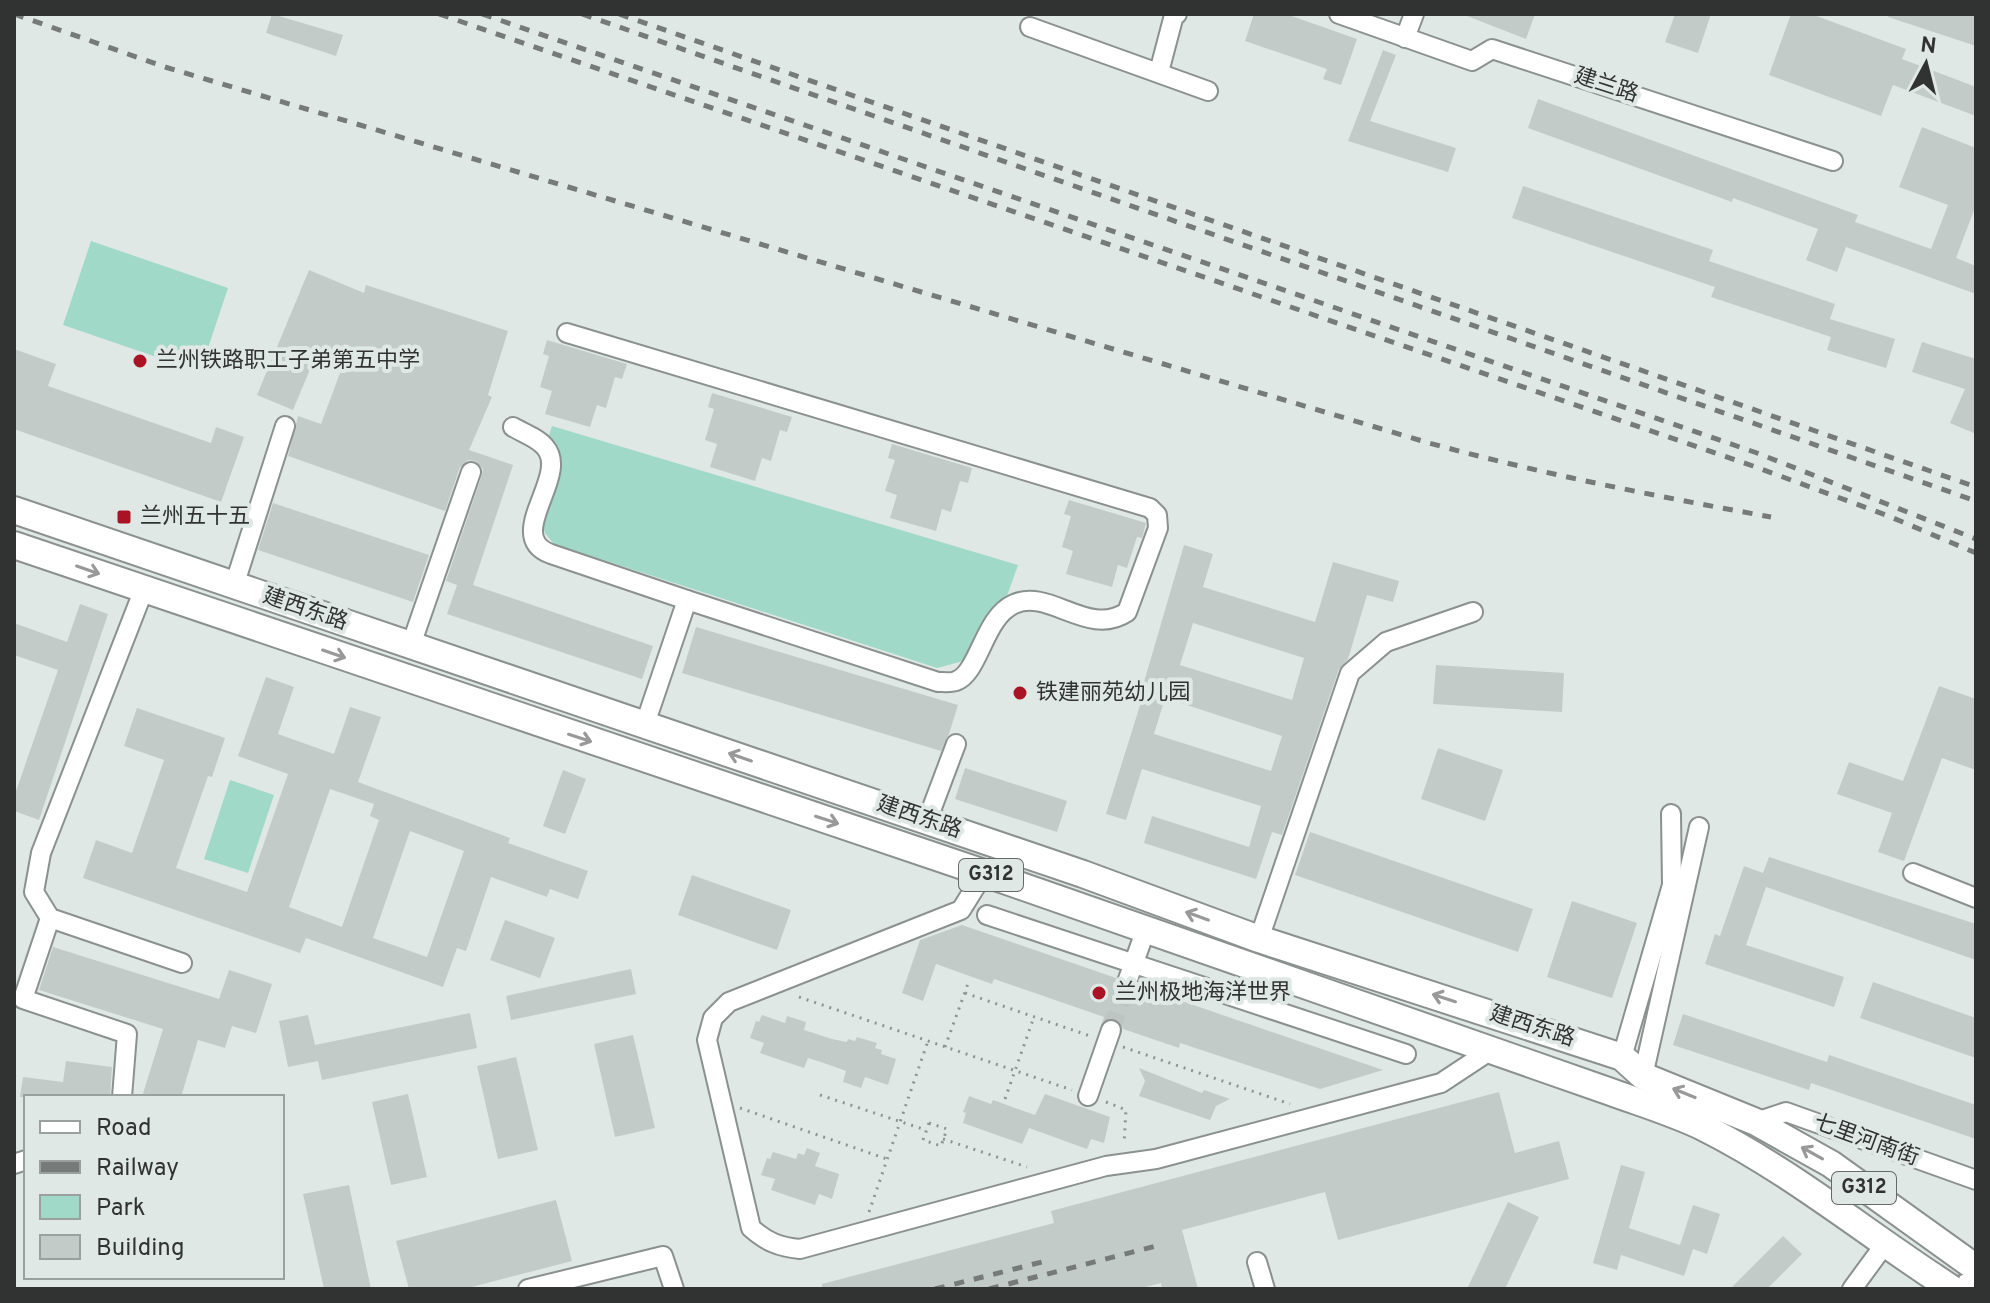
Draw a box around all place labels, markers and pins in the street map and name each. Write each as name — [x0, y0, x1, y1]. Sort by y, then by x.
place label: 兰州铁路职工子弟第五中学 — [156, 348, 420, 375]
marker: 兰州铁路职工子弟第五中学 — [131, 352, 149, 370]
place label: 兰州五十五 — [140, 504, 250, 531]
marker: 兰州五十五 — [115, 508, 133, 526]
place label: 铁建丽苑幼儿园 — [1036, 680, 1190, 707]
marker: 铁建丽苑幼儿园 — [1011, 684, 1029, 702]
place label: 兰州极地海洋世界 — [1115, 980, 1291, 1007]
marker: 兰州极地海洋世界 — [1090, 984, 1108, 1002]

